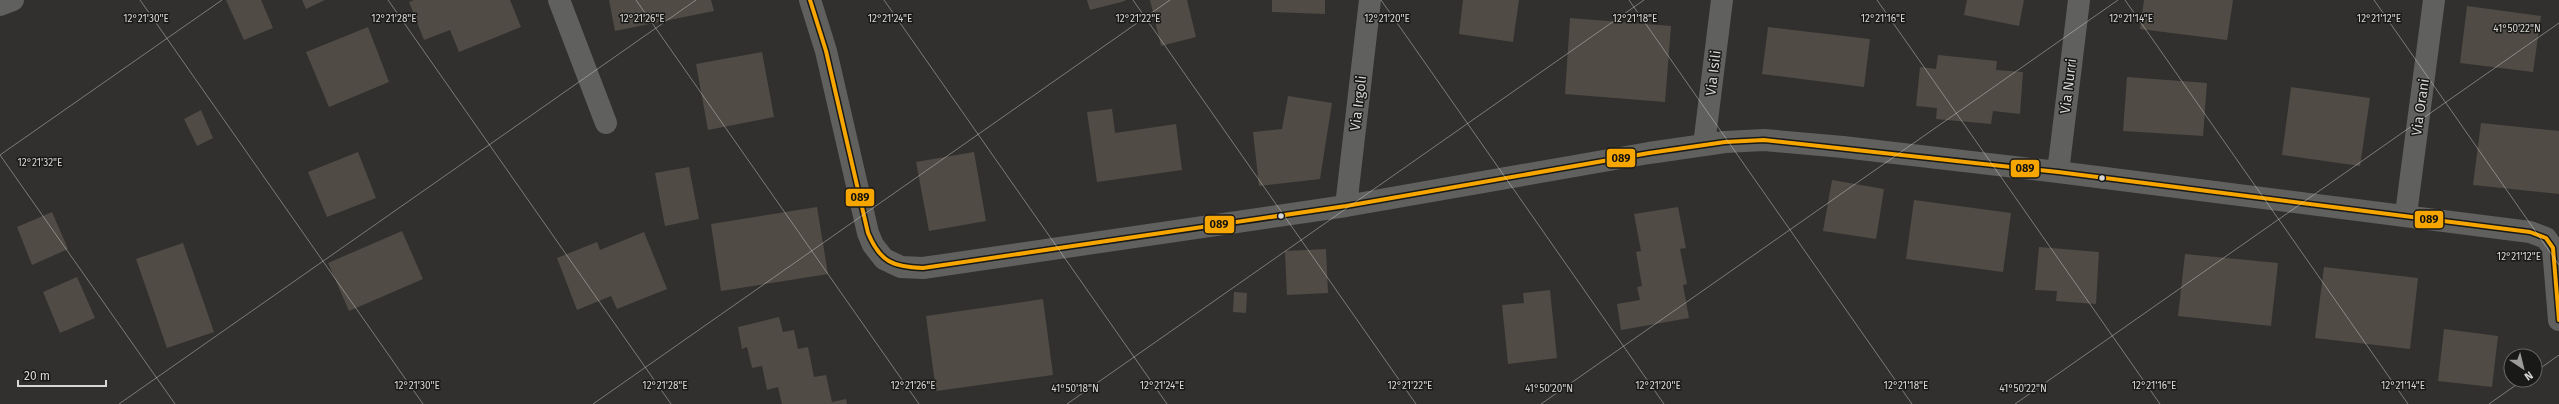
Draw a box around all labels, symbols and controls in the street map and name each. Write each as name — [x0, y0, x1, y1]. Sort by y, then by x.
text: 12°21'30"E — [123, 13, 169, 25]
text: 12°21'28"E — [371, 13, 417, 25]
text: 12°21'26"E — [619, 13, 665, 25]
text: 12°21'24"E — [868, 13, 912, 25]
text: 12°21'22"E — [1116, 13, 1160, 25]
text: 12°21'20"E — [1364, 13, 1410, 25]
text: 12°21'18"E — [1613, 13, 1657, 25]
text: 12°21'16"E — [1861, 13, 1905, 25]
text: 12°21'14"E — [2109, 13, 2153, 25]
text: 12°21'12"E — [2357, 13, 2401, 25]
text: 41°50'22"N — [2493, 23, 2541, 35]
street label: Via Isili — [1702, 49, 1725, 97]
street label: Via Nurri — [2057, 57, 2080, 115]
street label: Via Irgoli — [1347, 74, 1370, 132]
street label: Via Orani — [2408, 77, 2433, 137]
line badge: 089 — [1606, 148, 1636, 168]
text: 089 — [1612, 152, 1630, 165]
text: 12°21'32"E — [18, 157, 62, 169]
line badge: 089 — [2010, 159, 2040, 178]
text: 089 — [2016, 162, 2034, 175]
unlabelled marker — [2097, 173, 2107, 183]
line badge: 089 — [845, 188, 875, 207]
text: 089 — [851, 191, 869, 204]
line badge: 089 — [2414, 210, 2444, 229]
unlabelled marker — [1276, 211, 1286, 221]
text: 089 — [2420, 213, 2438, 226]
line badge: 089 — [1204, 215, 1235, 234]
text: 089 — [1210, 218, 1228, 231]
text: 12°21'12"E — [2497, 251, 2541, 263]
north arrow — [2503, 348, 2543, 388]
scale bar — [18, 362, 106, 388]
text: N — [2522, 368, 2535, 383]
text: 20 m — [24, 369, 50, 383]
text: 12°21'30"E — [394, 380, 440, 392]
text: 12°21'28"E — [642, 380, 688, 392]
text: 12°21'26"E — [890, 380, 936, 392]
text: 12°21'24"E — [1140, 380, 1184, 392]
text: 12°21'22"E — [1388, 380, 1432, 392]
text: 12°21'20"E — [1635, 380, 1681, 392]
text: 12°21'18"E — [1884, 380, 1928, 392]
text: 12°21'16"E — [2132, 380, 2176, 392]
text: 12°21'14"E — [2381, 380, 2425, 392]
text: 41°50'18"N — [1051, 383, 1099, 395]
text: 41°50'20"N — [1525, 383, 1573, 395]
text: 41°50'22"N — [1999, 383, 2047, 395]

